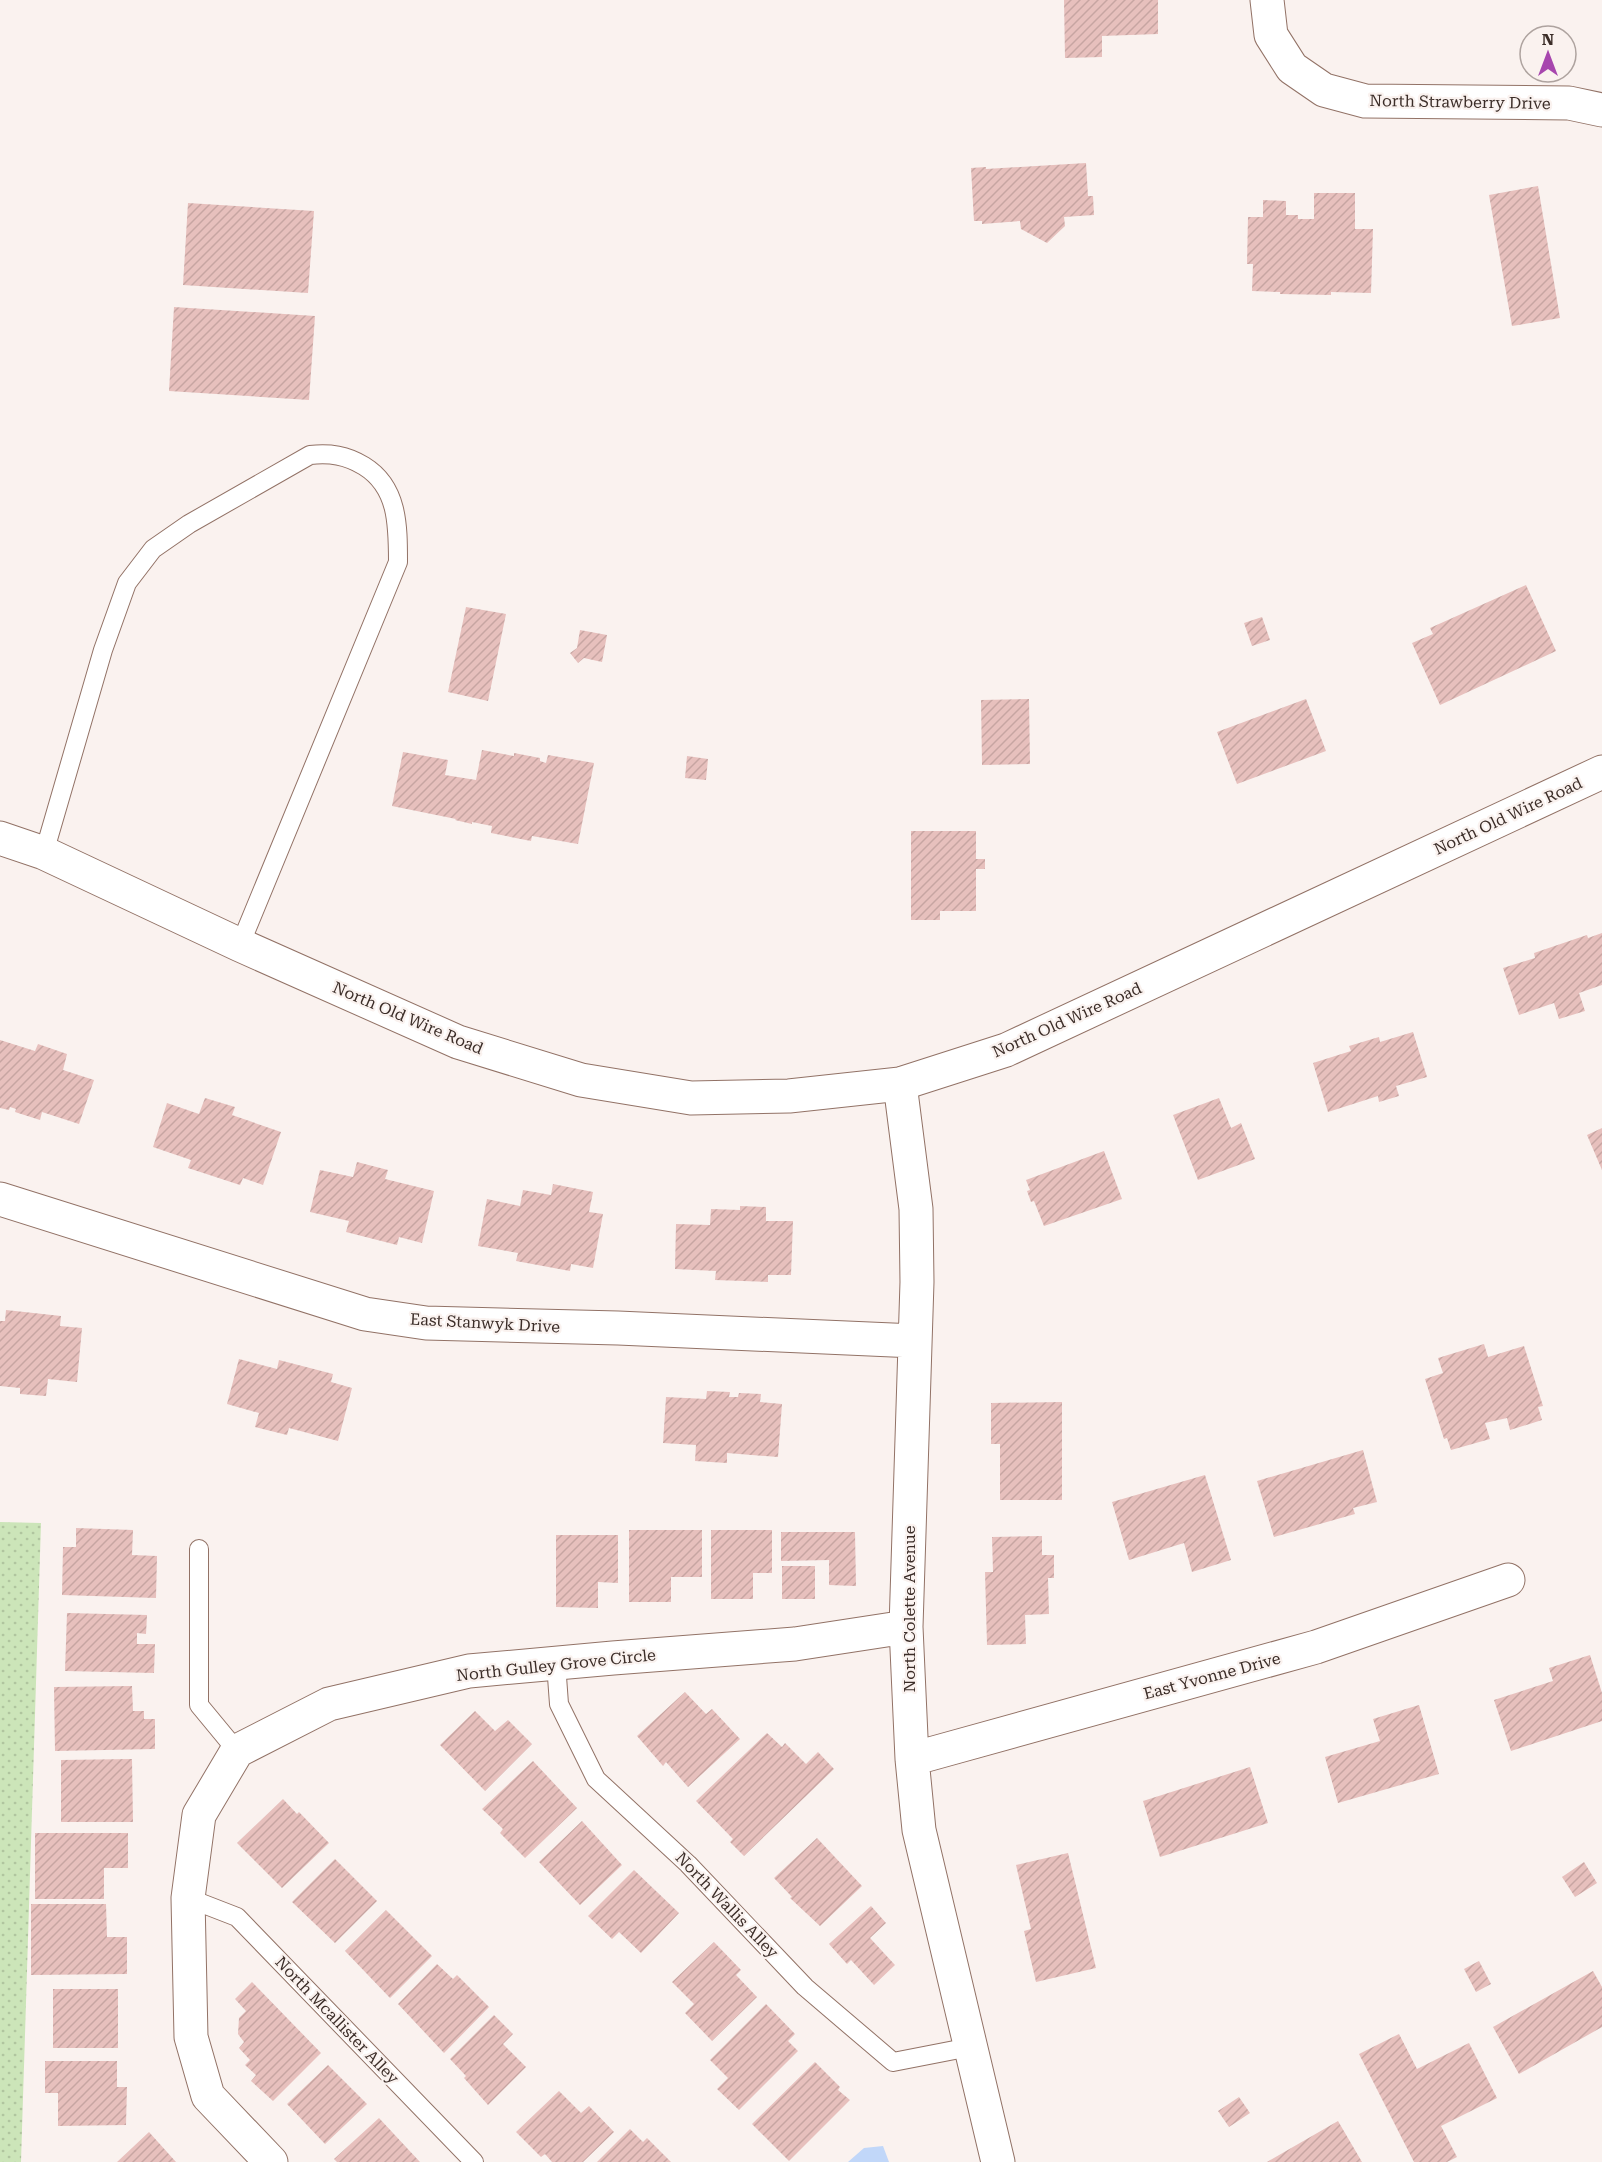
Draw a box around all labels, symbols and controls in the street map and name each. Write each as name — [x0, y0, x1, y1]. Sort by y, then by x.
north arrow — [1518, 24, 1578, 84]
text: N — [1542, 30, 1554, 49]
street label: North Strawberry Drive — [1369, 91, 1551, 113]
street label: North Old Wire Road — [1431, 773, 1585, 859]
street label: North Old Wire Road — [330, 978, 486, 1058]
street label: North Old Wire Road — [989, 978, 1145, 1062]
street label: East Stanwyk Drive — [409, 1310, 561, 1336]
street label: North Colette Avenue — [900, 1525, 919, 1692]
street label: North Gulley Grove Circle — [455, 1645, 657, 1685]
street label: East Yvonne Drive — [1141, 1649, 1283, 1703]
street label: North Wallis Alley — [672, 1848, 783, 1962]
street label: North Mcallister Alley — [271, 1952, 403, 2088]

